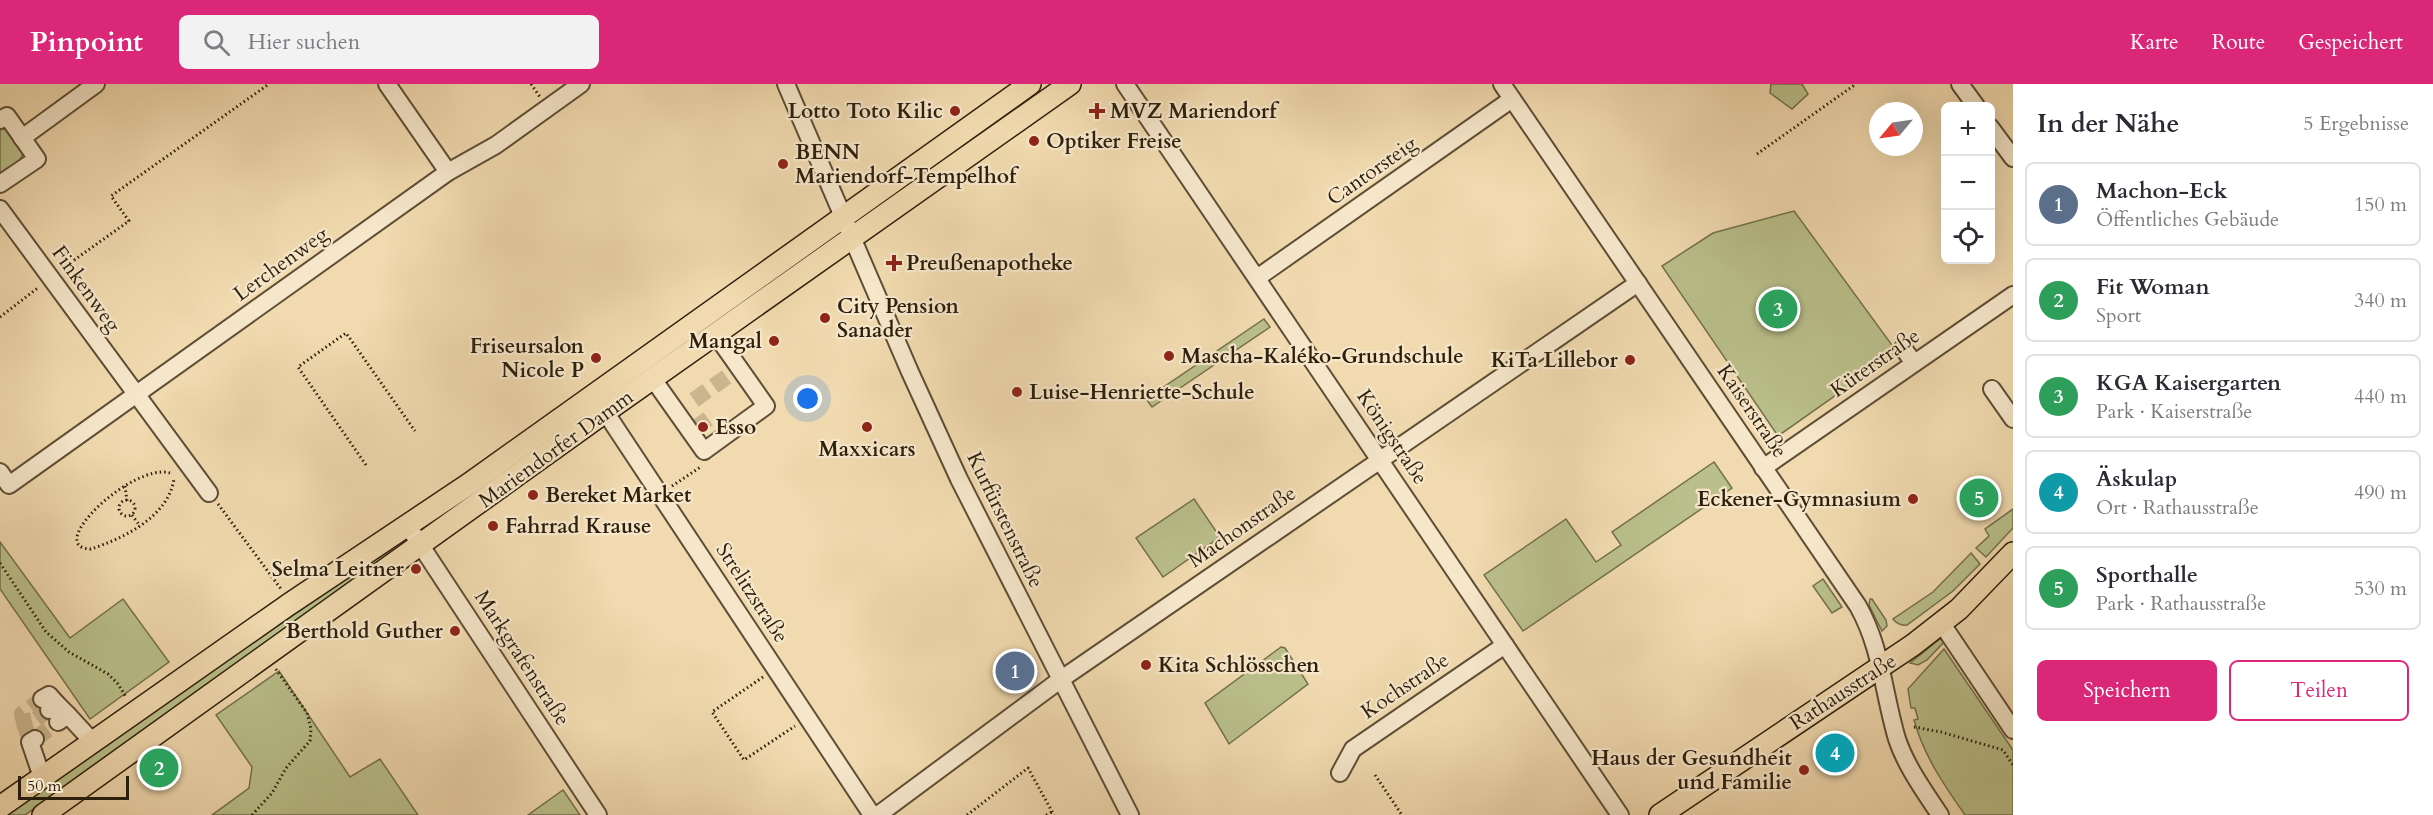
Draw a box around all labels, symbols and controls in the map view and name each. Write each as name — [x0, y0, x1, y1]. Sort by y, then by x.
search box — [179, 15, 599, 69]
text: Pinpoint — [30, 23, 143, 61]
icon: search — [200, 26, 233, 59]
text: Hier suchen — [248, 27, 360, 57]
text: Karte — [2130, 28, 2179, 57]
text: Route — [2212, 28, 2265, 57]
text: Gespeichert — [2298, 28, 2403, 57]
place label: Lotto Toto Kilic — [788, 97, 943, 126]
place label: MVZ Mariendorf — [1110, 97, 1280, 126]
marker: MVZ Mariendorf — [1088, 102, 1106, 120]
north arrow — [1869, 102, 1923, 156]
map controls — [1941, 102, 1995, 264]
button: + — [1941, 102, 1995, 156]
marker: Lotto Toto Kilic — [948, 104, 962, 118]
text: In der Nähe — [2037, 106, 2179, 141]
text: 5 Ergebnisse — [2303, 110, 2409, 137]
place label: Optiker Freise — [1046, 127, 1182, 156]
street label: Cantorsteig — [1321, 129, 1423, 213]
marker: Optiker Freise — [1027, 134, 1041, 148]
place label: BENN Mariendorf-Tempelhof — [795, 138, 1020, 191]
button: − — [1941, 156, 1995, 210]
marker: BENN Mariendorf-Tempelhof — [776, 157, 790, 171]
text: Machon-Eck — [2096, 176, 2227, 206]
text: 1 — [2053, 191, 2064, 218]
text: 150 m — [2354, 191, 2407, 218]
text: Öffentliches Gebäude — [2096, 206, 2279, 233]
button: locate — [1941, 210, 1995, 264]
street label: Lerchenweg — [228, 220, 334, 308]
street label: Finkenweg — [45, 240, 127, 338]
place label: Preußenapotheke — [906, 249, 1073, 278]
marker: Preußenapotheke — [887, 256, 901, 270]
text: Fit Woman — [2096, 272, 2210, 302]
pin: 3 — [1758, 286, 1798, 332]
text: 2 — [2053, 287, 2064, 314]
text: 340 m — [2354, 287, 2407, 314]
place label: City Pension Sanader — [837, 292, 959, 345]
text: Sport — [2096, 302, 2141, 329]
marker: City Pension Sanader — [818, 311, 832, 325]
street label: Küterstraße — [1824, 321, 1926, 405]
place label: Mangal — [689, 327, 762, 356]
place label: Friseursalon Nicole P — [470, 332, 585, 385]
marker: Mangal — [767, 334, 781, 348]
place label: Mascha-Kaléko-Grundschule — [1181, 342, 1464, 371]
place label: KiTa Lillebor — [1491, 346, 1619, 375]
marker: Mascha-Kaléko-Grundschule — [1162, 349, 1176, 363]
marker: Friseursalon Nicole P — [589, 351, 603, 365]
marker: KiTa Lillebor — [1623, 353, 1637, 367]
street label: Kaiserstraße — [1710, 358, 1794, 464]
text: KGA Kaisergarten — [2096, 368, 2281, 398]
place label: Luise-Henriette-Schule — [1029, 378, 1255, 407]
street label: Mariendorfer Damm — [473, 383, 640, 515]
text: 3 — [2053, 383, 2064, 410]
text: 440 m — [2354, 383, 2407, 410]
your location — [793, 384, 822, 413]
street label: Königstraße — [1349, 384, 1435, 490]
marker: Luise-Henriette-Schule — [1010, 385, 1024, 399]
text: Park · Kaiserstraße — [2096, 398, 2252, 425]
place label: Esso — [715, 413, 756, 442]
marker: Esso — [696, 420, 710, 434]
marker: Maxxicars — [860, 420, 874, 434]
place label: Maxxicars — [818, 435, 916, 464]
street label: Kurfürstenstraße — [960, 447, 1050, 593]
text: Äskulap — [2096, 464, 2177, 494]
pin: 5 — [1960, 476, 1998, 520]
street label: Machonstraße — [1182, 479, 1302, 575]
text: 4 — [2053, 479, 2064, 506]
text: 490 m — [2354, 479, 2407, 506]
place label: Bereket Market — [545, 481, 692, 510]
place label: Eckener-Gymnasium — [1697, 485, 1902, 514]
marker: Bereket Market — [526, 488, 540, 502]
marker: Eckener-Gymnasium — [1906, 492, 1920, 506]
text: Ort · Rathausstraße — [2096, 494, 2259, 521]
place label: Fahrrad Krause — [505, 512, 652, 541]
marker: Fahrrad Krause — [486, 519, 500, 533]
street label: Strelitzstraße — [709, 537, 795, 649]
place label: Selma Leitner — [272, 555, 405, 584]
text: Sporthalle — [2096, 560, 2198, 590]
marker: Selma Leitner — [409, 562, 423, 576]
text: 5 — [2053, 575, 2064, 602]
text: 530 m — [2354, 575, 2407, 602]
street label: Markgrafenstraße — [467, 584, 577, 732]
text: Park · Rathausstraße — [2096, 590, 2266, 617]
place label: Berthold Guther — [285, 617, 444, 646]
marker: Berthold Guther — [448, 624, 462, 638]
street label: Kochstraße — [1355, 646, 1455, 726]
street label: Rathausstraße — [1784, 647, 1902, 737]
pin: 1 — [996, 648, 1034, 694]
place label: Kita Schlösschen — [1158, 651, 1320, 680]
marker: Kita Schlösschen — [1139, 658, 1153, 672]
button: Speichern — [2037, 660, 2217, 721]
button: Teilen — [2229, 660, 2409, 721]
pin: 4 — [1816, 730, 1854, 776]
place label: Haus der Gesundheit und Familie — [1591, 744, 1793, 797]
pin: 2 — [140, 746, 178, 790]
marker: Haus der Gesundheit und Familie — [1797, 763, 1811, 777]
scale bar — [18, 773, 129, 800]
text: 50 m — [27, 775, 61, 797]

